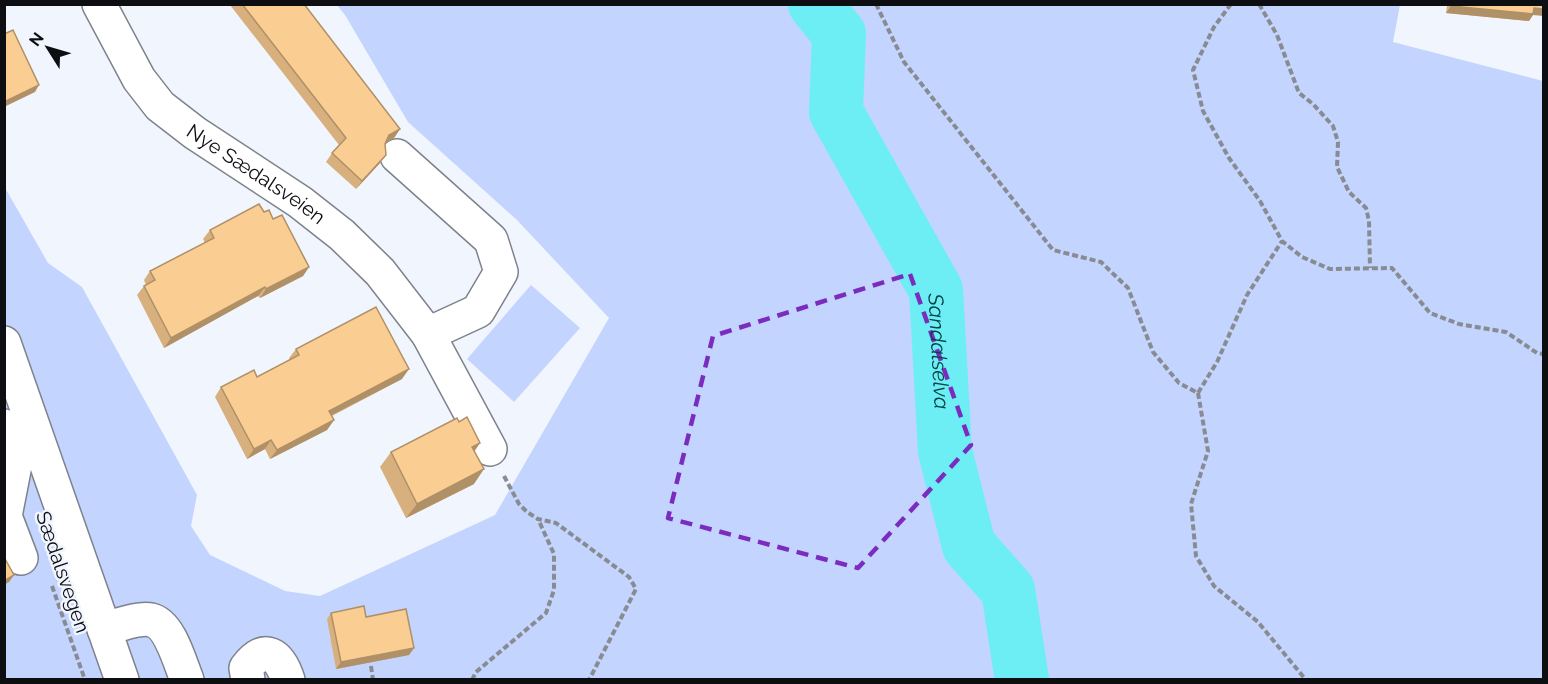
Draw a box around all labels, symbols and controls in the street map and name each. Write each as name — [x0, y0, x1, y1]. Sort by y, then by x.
north arrow — [18, 18, 78, 78]
text: N — [25, 29, 48, 50]
street label: Nye Sædalsveien — [182, 119, 330, 229]
water label: Sandalselva — [924, 292, 955, 410]
street label: Sædalsvegen — [31, 508, 95, 636]

